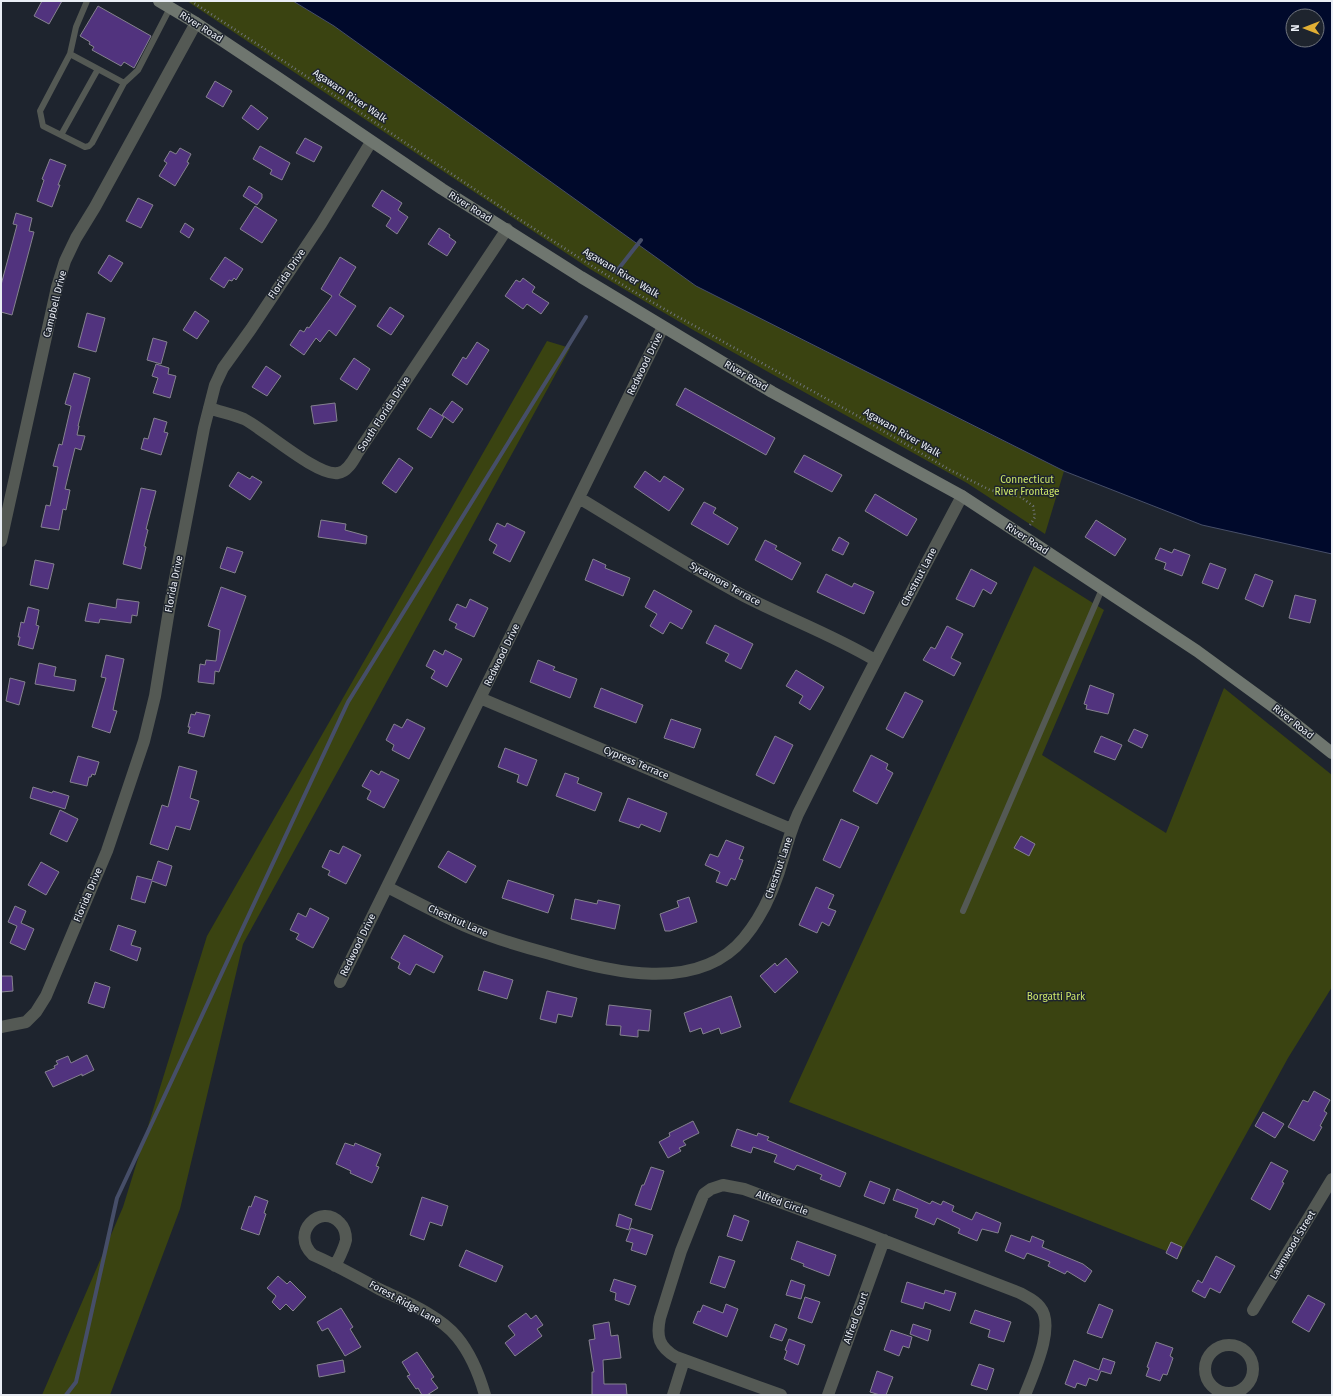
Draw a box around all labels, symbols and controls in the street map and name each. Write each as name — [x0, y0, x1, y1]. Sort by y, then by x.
north arrow — [1285, 8, 1325, 48]
street label: River Road — [177, 9, 225, 45]
text: N — [1289, 24, 1302, 32]
street label: Agawam River Walk — [311, 67, 390, 126]
street label: River Road — [446, 189, 494, 225]
street label: Agawam River Walk — [581, 245, 662, 301]
street label: Florida Drive — [266, 247, 308, 301]
street label: Campbell Drive — [41, 269, 69, 339]
street label: Redwood Drive — [625, 331, 665, 397]
street label: River Road — [722, 358, 770, 394]
street label: South Florida Drive — [355, 374, 413, 454]
street label: Agawam River Walk — [861, 406, 943, 460]
park label: Connecticut River Frontage — [995, 474, 1059, 498]
street label: River Road — [1003, 521, 1051, 557]
street label: Chestnut Lane — [899, 546, 939, 608]
street label: Florida Drive — [163, 555, 185, 613]
street label: Sycamore Terrace — [687, 560, 763, 608]
street label: Redwood Drive — [482, 622, 522, 688]
street label: River Road — [1270, 702, 1316, 742]
street label: Cypress Terrace — [602, 744, 670, 782]
street label: Chestnut Lane — [763, 835, 795, 901]
street label: Florida Drive — [71, 866, 105, 924]
street label: Chestnut Lane — [426, 902, 490, 940]
street label: Redwood Drive — [338, 912, 378, 978]
park label: Borgatti Park — [1027, 991, 1086, 1003]
street label: Alfred Circle — [754, 1188, 810, 1218]
street label: Lawnwood Street — [1268, 1208, 1318, 1281]
street label: Forest Ridge Lane — [367, 1278, 443, 1328]
street label: Alfred Court — [841, 1290, 871, 1346]

